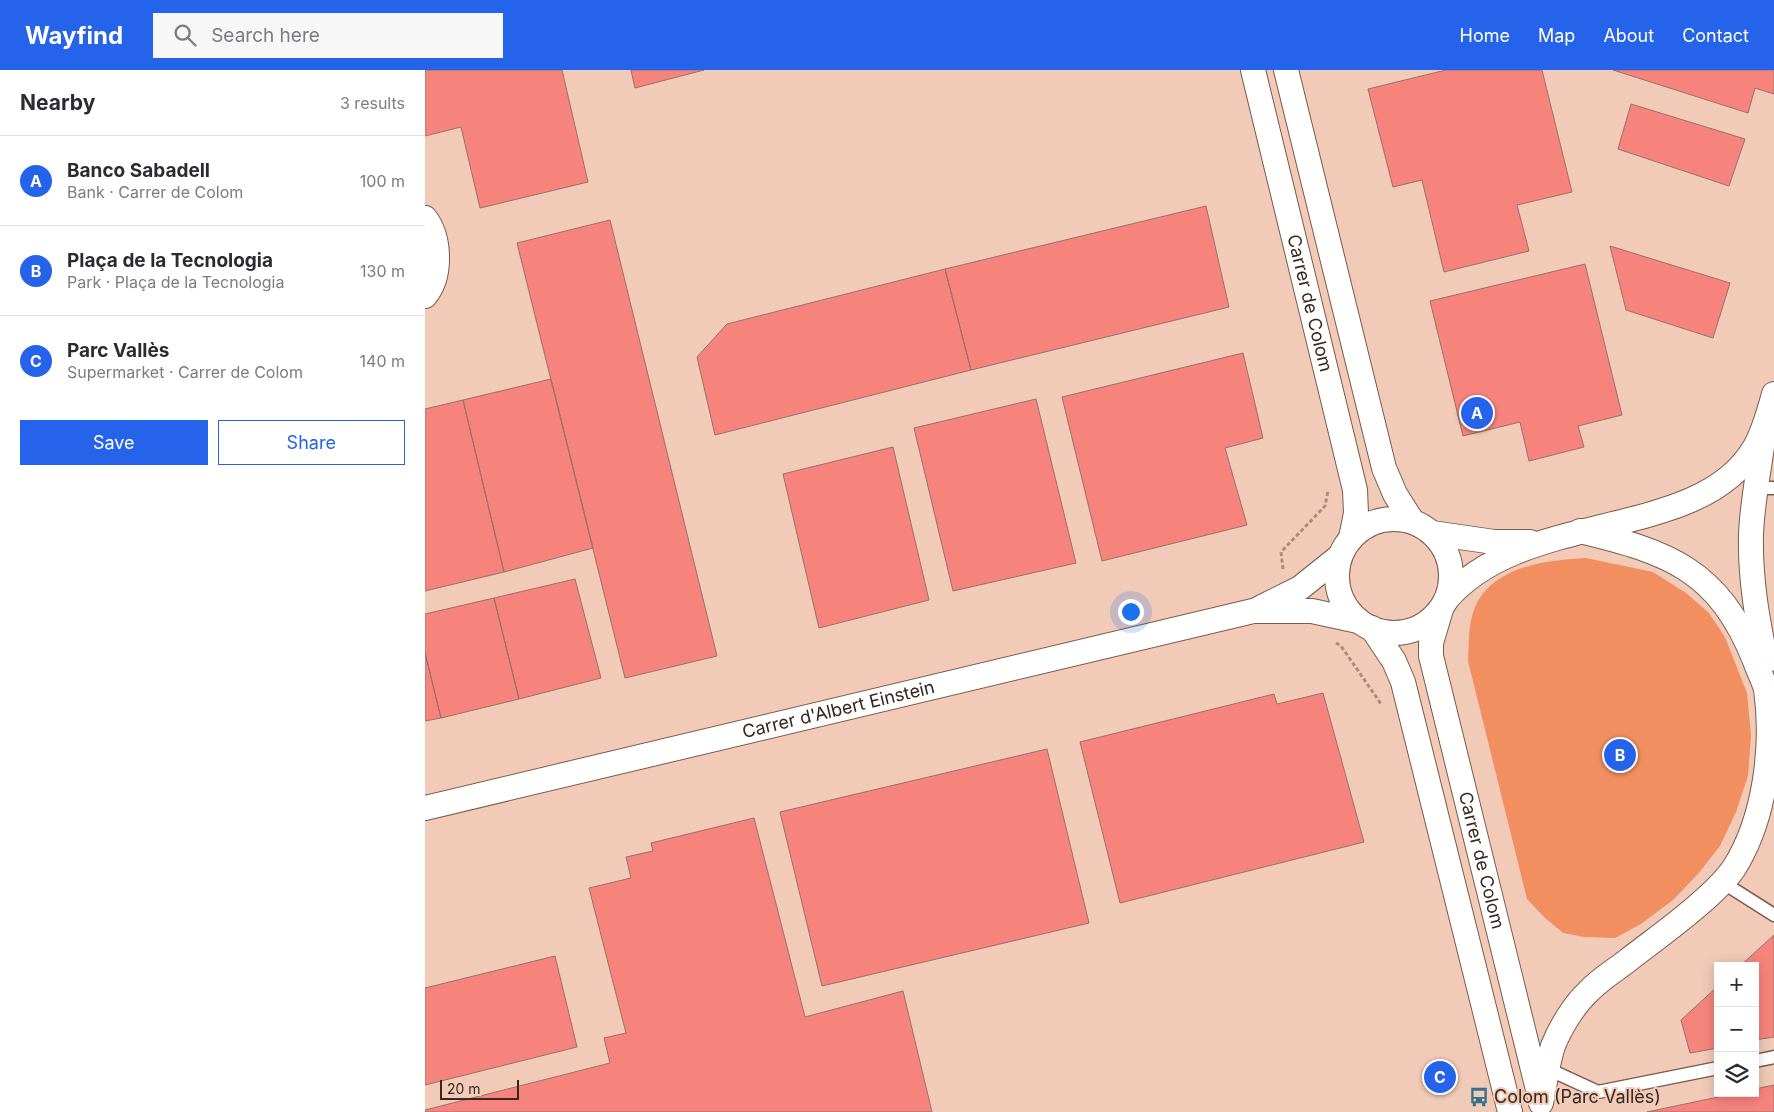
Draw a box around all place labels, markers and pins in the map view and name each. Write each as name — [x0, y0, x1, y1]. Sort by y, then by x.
pin: A — [1461, 394, 1493, 432]
pin: B — [1604, 736, 1636, 774]
pin: C — [1424, 1058, 1456, 1096]
bus stop icon: Colom (Parc Vallès) — [1468, 1086, 1490, 1108]
place label: Colom (Parc Vallès) — [1494, 1086, 1661, 1107]

